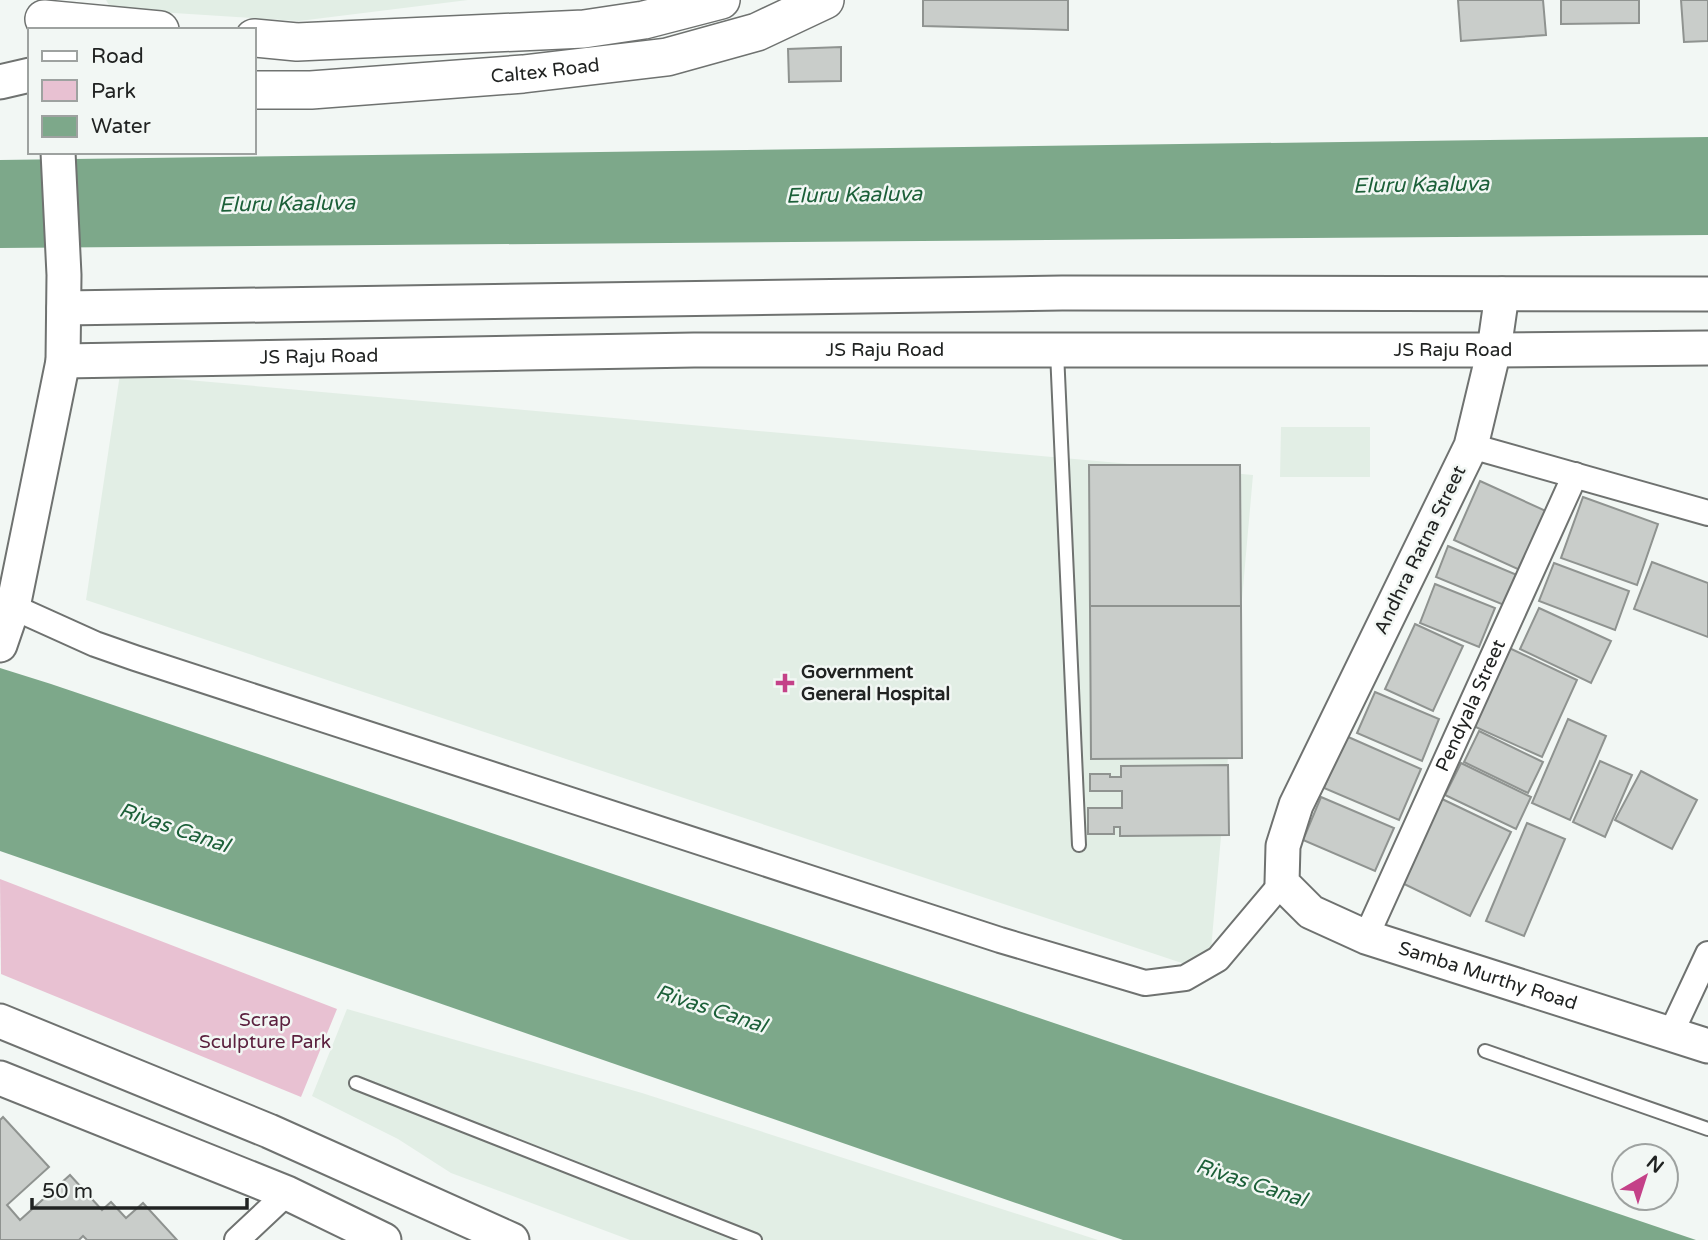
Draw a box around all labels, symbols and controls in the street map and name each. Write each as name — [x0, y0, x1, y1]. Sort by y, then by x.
legend — [28, 28, 256, 154]
text: Road — [91, 44, 144, 69]
street label: Caltex Road — [490, 54, 601, 87]
text: Park — [91, 79, 136, 104]
text: Water — [91, 114, 151, 139]
water label: Eluru Kaaluva — [1353, 171, 1491, 199]
water label: Eluru Kaaluva — [786, 181, 924, 209]
water label: Eluru Kaaluva — [219, 190, 357, 218]
street label: JS Raju Road — [825, 339, 944, 361]
street label: JS Raju Road — [1393, 339, 1512, 361]
street label: JS Raju Road — [259, 345, 379, 369]
street label: Andhra Ratna Street — [1370, 462, 1470, 638]
street label: Pendyala Street — [1431, 636, 1510, 775]
place label: Government General Hospital — [801, 661, 950, 706]
marker: Government General Hospital — [775, 673, 795, 693]
water label: Rivas Canal — [116, 798, 235, 859]
street label: Samba Murthy Road — [1396, 937, 1580, 1015]
water label: Rivas Canal — [653, 979, 772, 1039]
park label: Scrap Sculpture Park — [199, 1009, 331, 1053]
north arrow — [1610, 1142, 1680, 1212]
text: N — [1642, 1151, 1668, 1178]
water label: Rivas Canal — [1193, 1153, 1312, 1213]
scale bar — [32, 1166, 247, 1210]
text: 50 m — [42, 1179, 93, 1204]

